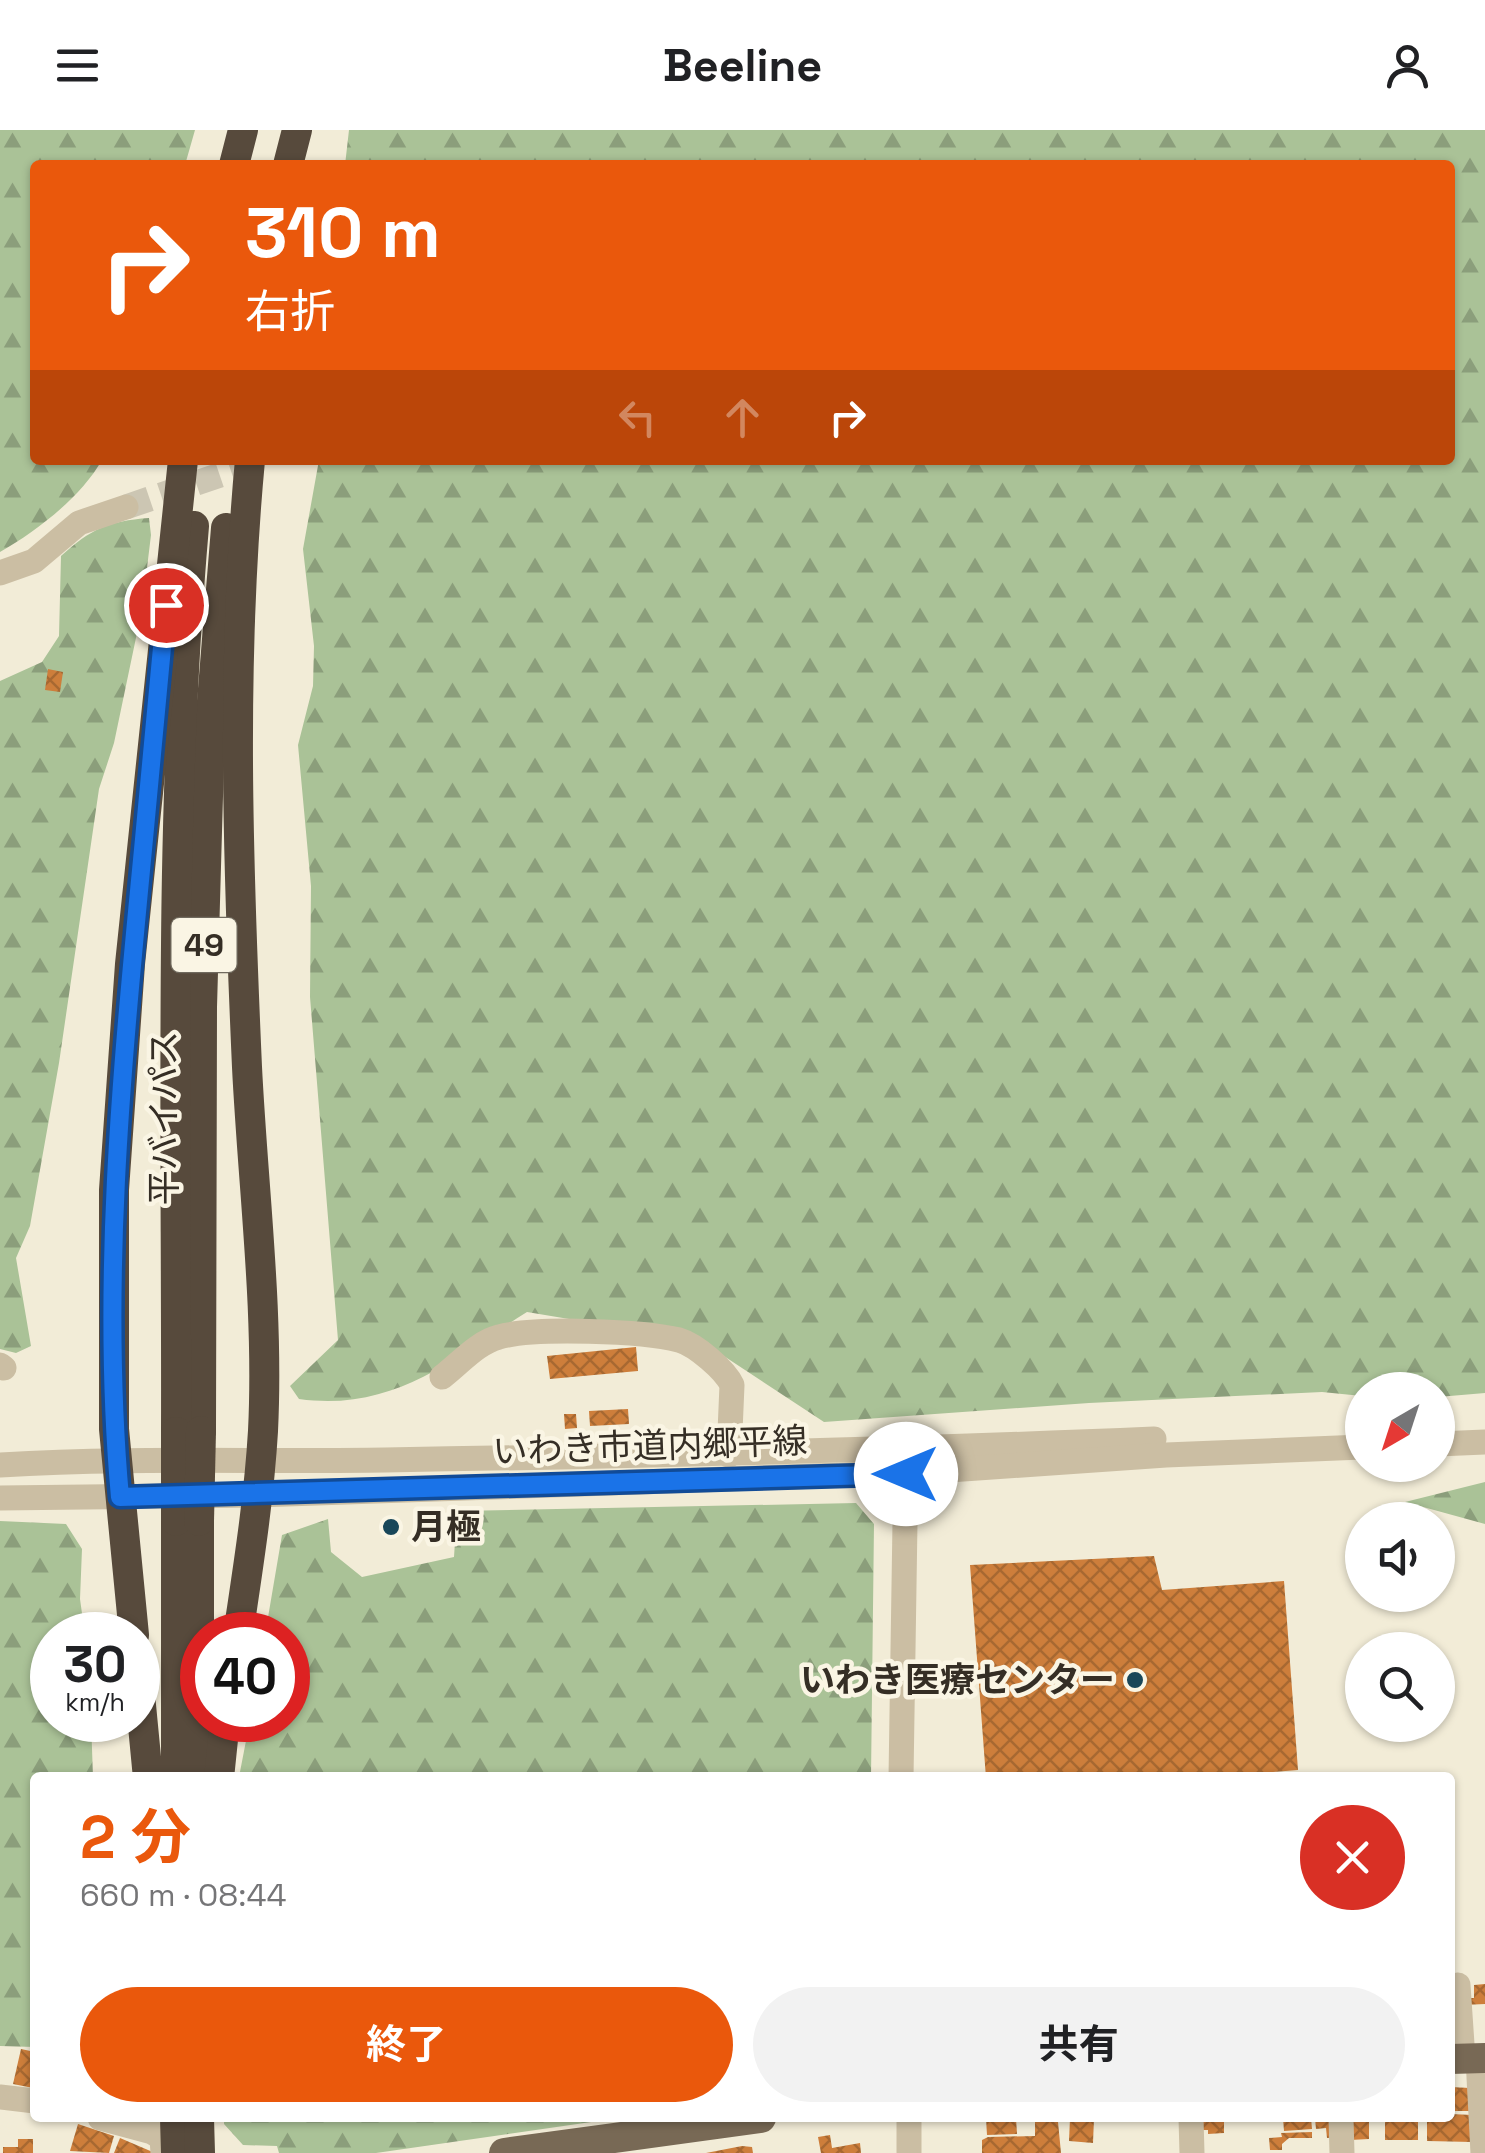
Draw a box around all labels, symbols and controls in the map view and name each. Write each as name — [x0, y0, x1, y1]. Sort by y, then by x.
text: Beeline — [663, 37, 822, 94]
icon: menu — [50, 38, 105, 93]
icon: person — [1380, 38, 1435, 93]
text: 310 m — [245, 188, 441, 277]
icon: right — [80, 200, 210, 330]
text: 右折 — [245, 283, 335, 340]
icon: left — [610, 390, 665, 445]
icon: ahead — [715, 390, 770, 445]
icon: right — [820, 390, 875, 445]
pin — [124, 563, 209, 648]
icon: arrive — [139, 578, 194, 633]
road number: 49 — [172, 918, 236, 972]
street label: 平バイパス — [142, 1031, 186, 1205]
north arrow — [1345, 1372, 1455, 1482]
map controls — [1345, 1372, 1455, 1742]
street label: いわき市道内郷平線 — [492, 1419, 808, 1473]
position arrow — [854, 1422, 958, 1526]
button: sound — [1345, 1502, 1455, 1612]
place label: 月極 — [411, 1505, 481, 1549]
marker: 月極 — [380, 1516, 402, 1538]
speed limit sign: 40 — [180, 1612, 310, 1742]
button: search — [1345, 1632, 1455, 1742]
text: 30 — [64, 1633, 126, 1697]
place label: いわき医療センター — [800, 1658, 1115, 1702]
marker: いわき医療センター — [1124, 1669, 1146, 1691]
text: km/h — [65, 1686, 125, 1718]
text: 2 分 — [80, 1799, 191, 1876]
button: close — [1300, 1805, 1405, 1910]
text: 660 m · 08:44 — [80, 1875, 286, 1915]
button: 終了 — [80, 1987, 733, 2102]
button: 共有 — [753, 1987, 1405, 2102]

